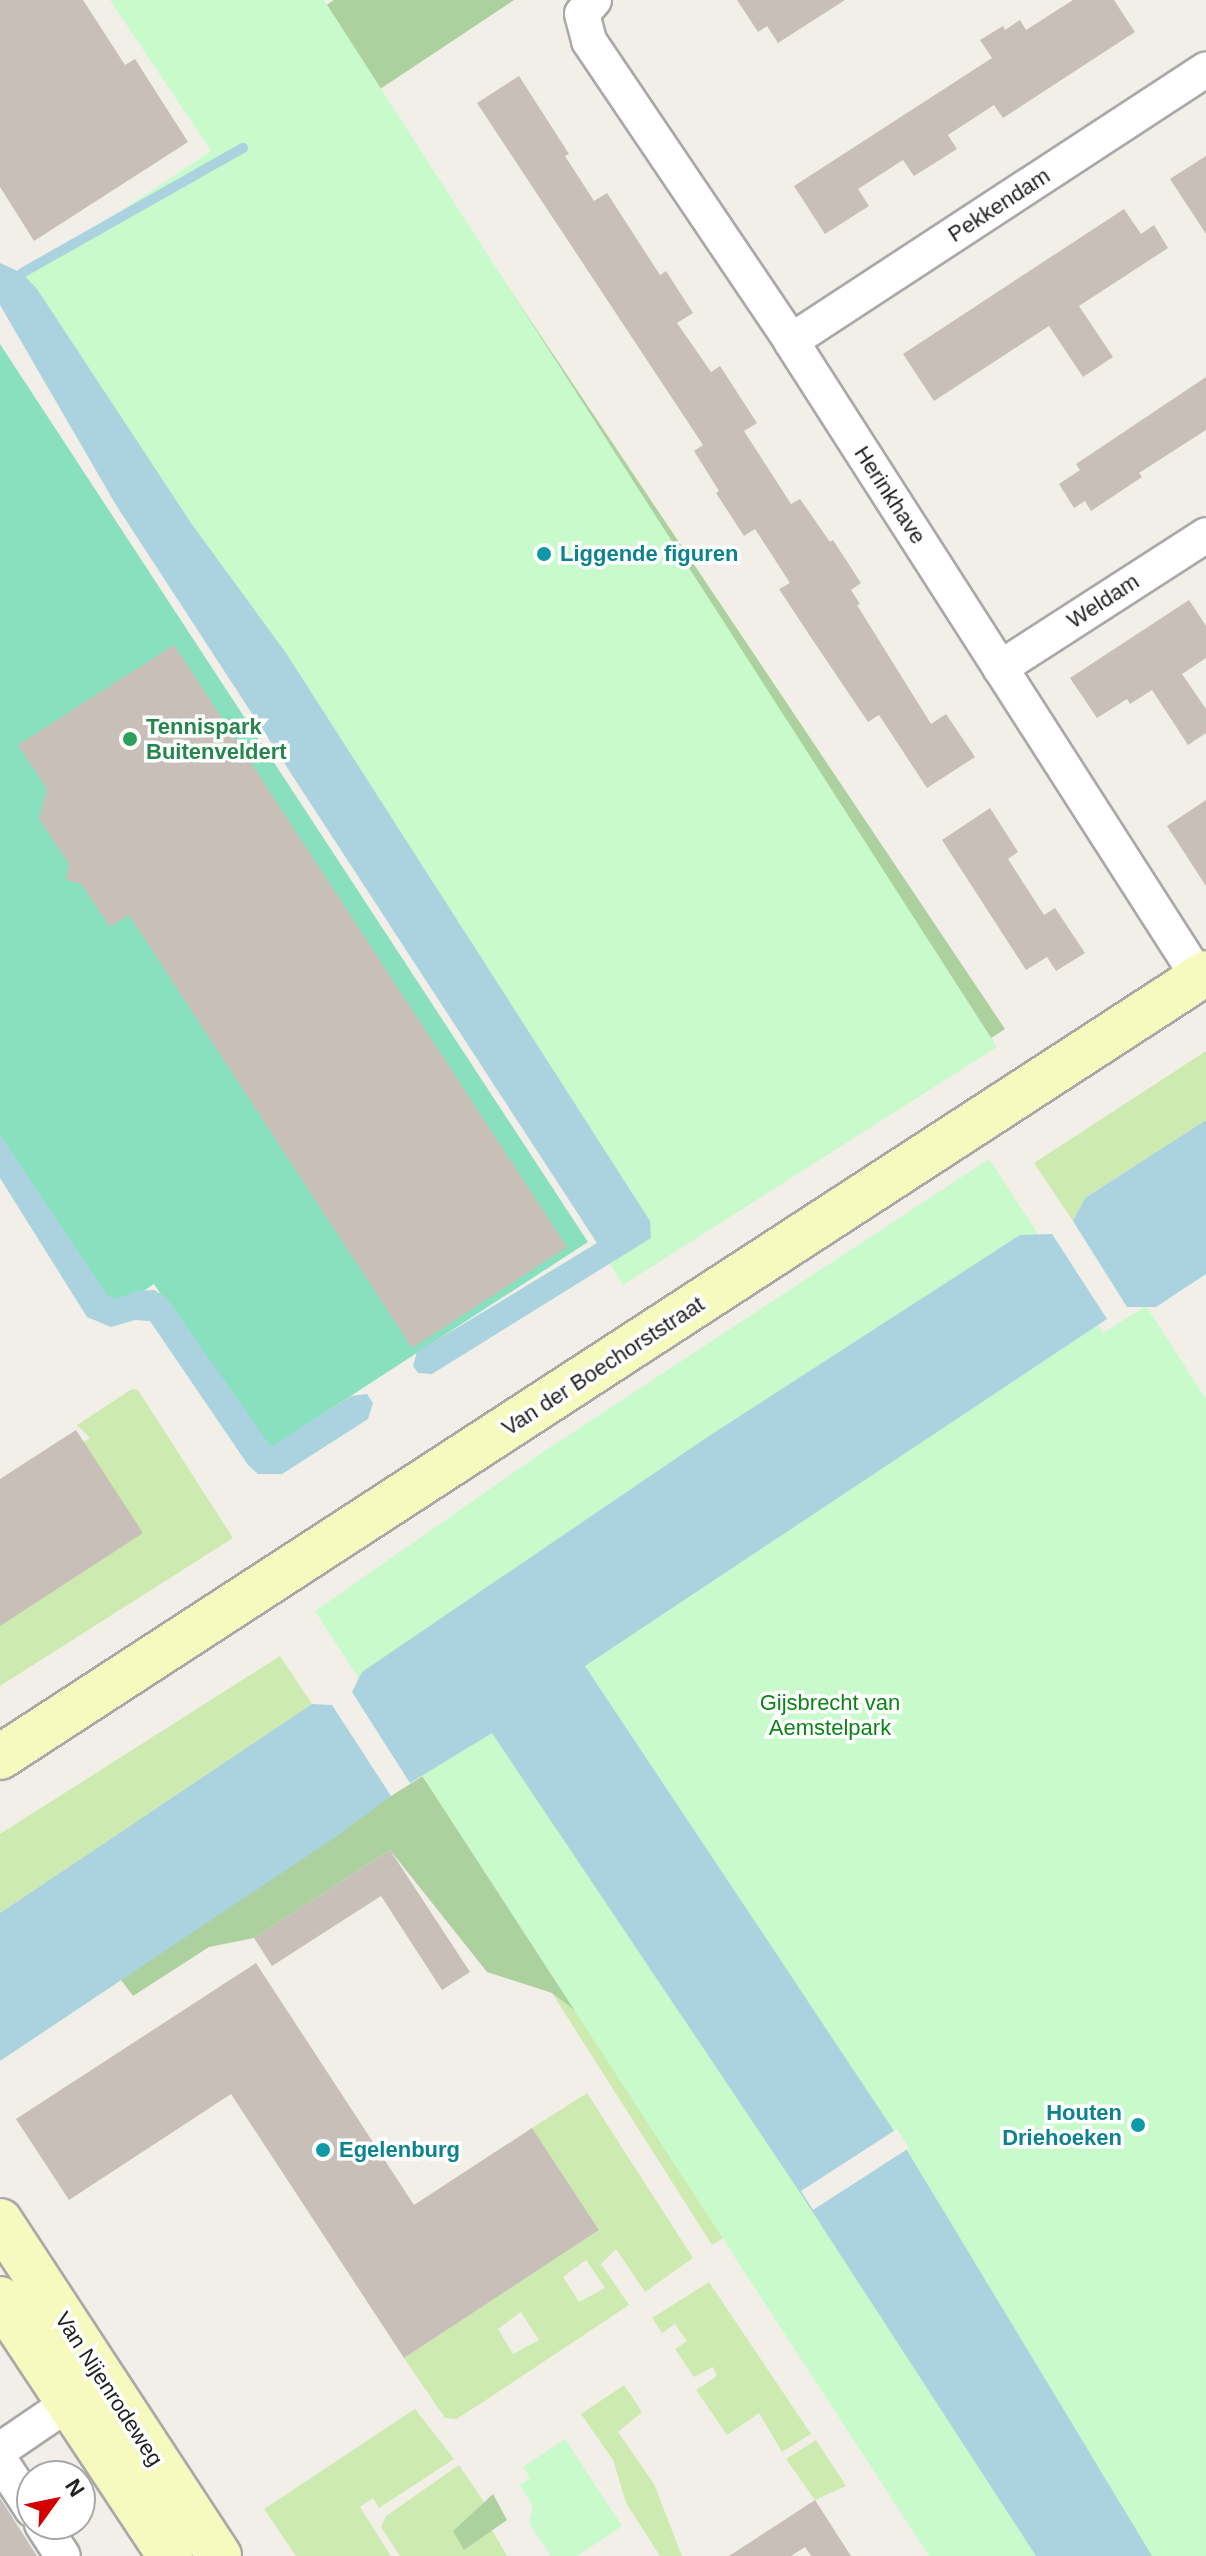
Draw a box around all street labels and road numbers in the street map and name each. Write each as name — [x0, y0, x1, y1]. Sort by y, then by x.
street label: Pekkendam — [943, 162, 1055, 248]
street label: Herinkhave — [849, 441, 931, 549]
street label: Weldam — [1062, 568, 1144, 634]
street label: Van der Boechorststraat — [497, 1291, 709, 1441]
street label: Van Nijenrodeweg — [49, 2307, 169, 2471]

